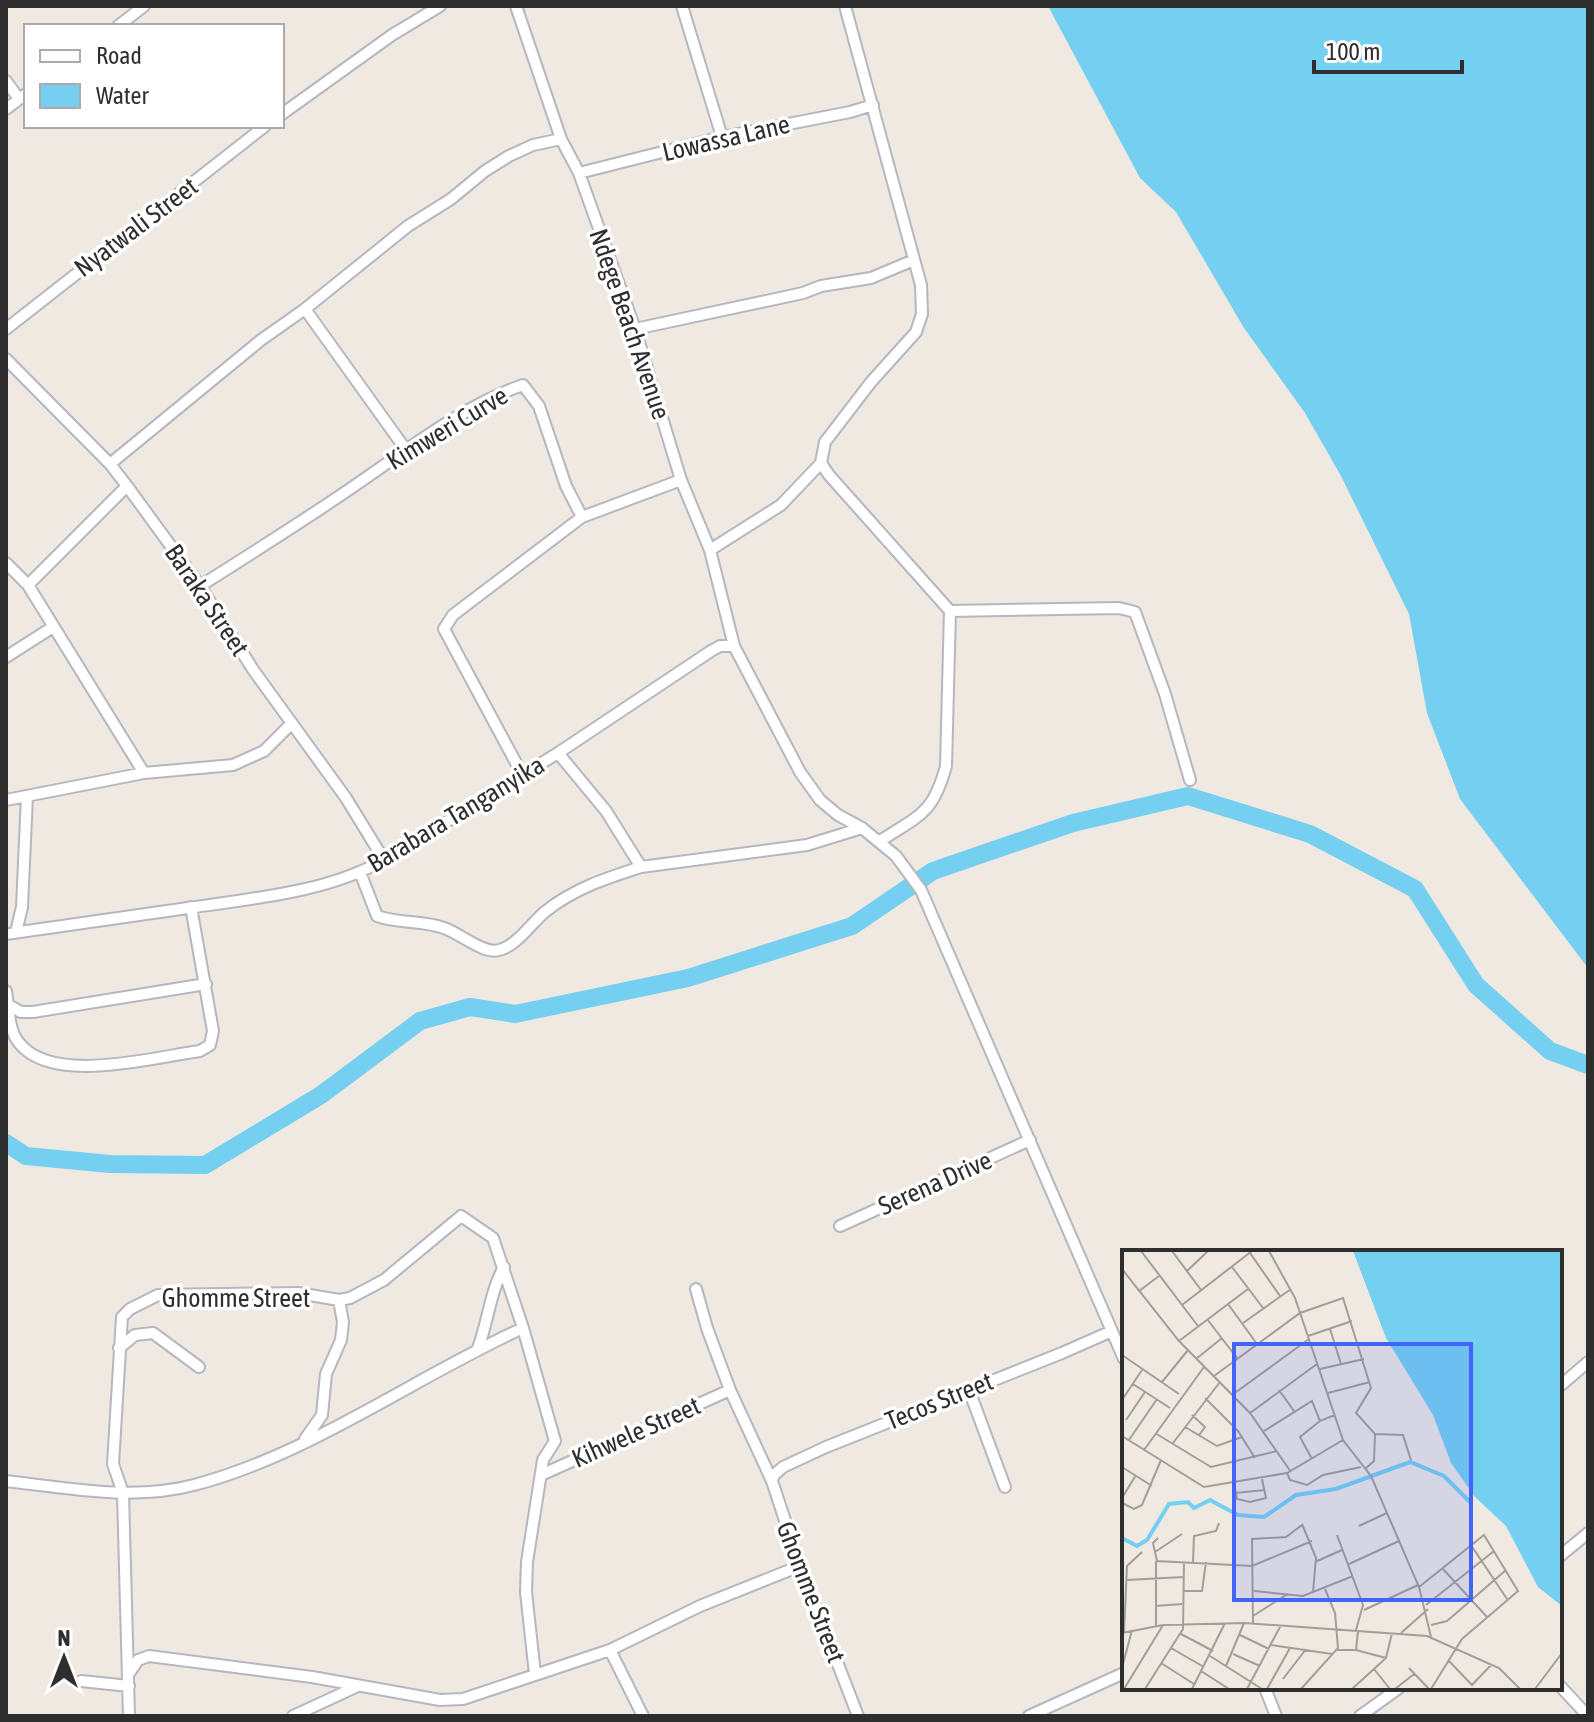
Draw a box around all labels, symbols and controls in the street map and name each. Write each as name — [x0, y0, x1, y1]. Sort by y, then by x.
legend — [24, 24, 284, 128]
scale bar — [1314, 24, 1462, 74]
text: 100 m — [1326, 38, 1380, 65]
text: Road — [96, 42, 142, 69]
text: Water — [96, 82, 149, 109]
street label: Lowassa Lane — [659, 109, 793, 167]
street label: Nyatwali Street — [69, 171, 203, 283]
street label: Ndege Beach Avenue — [583, 225, 677, 423]
street label: Kimweri Curve — [381, 380, 513, 476]
street label: Baraka Street — [159, 539, 255, 661]
street label: Barabara Tanganyika — [362, 749, 550, 879]
street label: Serena Drive — [874, 1145, 996, 1221]
inset map — [1122, 1250, 1562, 1690]
street label: Ghomme Street — [162, 1283, 310, 1313]
street label: Tecos Street — [881, 1366, 997, 1436]
street label: Kihwele Street — [567, 1390, 705, 1474]
street label: Ghomme Street — [770, 1517, 852, 1667]
north arrow — [24, 1618, 104, 1698]
text: N — [58, 1625, 70, 1651]

